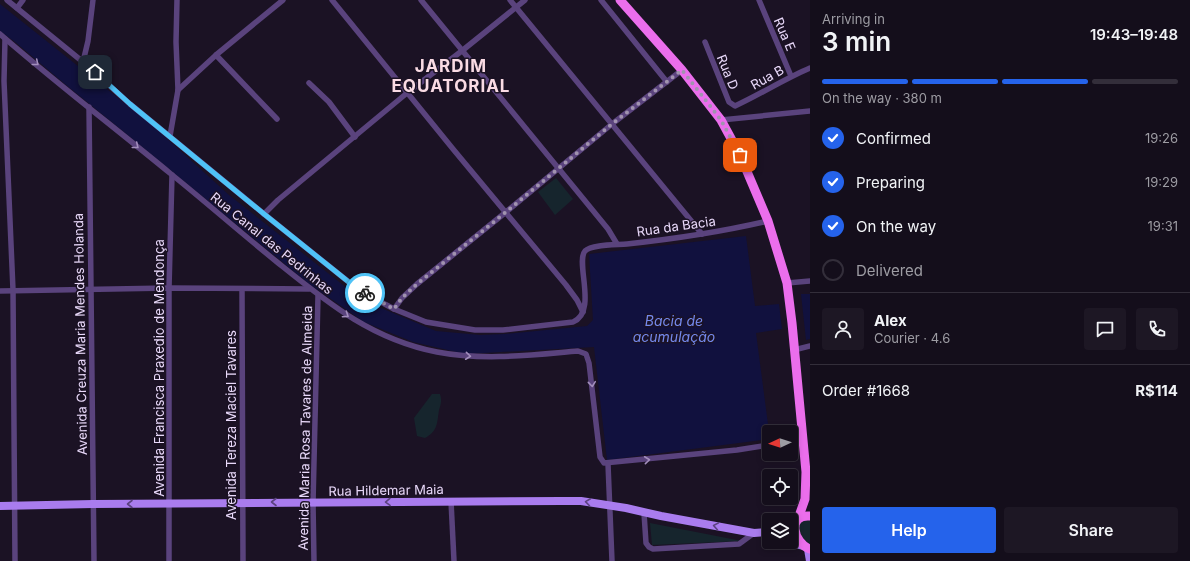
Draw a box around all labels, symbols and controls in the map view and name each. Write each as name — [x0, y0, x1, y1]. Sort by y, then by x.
text: Arriving in — [822, 11, 885, 27]
street label: Rua E — [771, 15, 799, 53]
text: 19:43–19:48 — [1090, 25, 1178, 44]
text: 3 min — [822, 26, 891, 57]
street label: Rua D — [714, 52, 742, 92]
pin — [78, 55, 112, 89]
district label: JARDIM EQUATORIAL — [392, 56, 510, 96]
one-way arrow — [31, 59, 38, 66]
icon: home — [84, 61, 106, 83]
street label: Rua B — [748, 61, 786, 93]
text: On the way · 380 m — [822, 90, 942, 106]
icon: check — [822, 127, 844, 149]
text: Confirmed — [856, 129, 931, 148]
text: 19:26 — [1145, 130, 1178, 146]
pin — [723, 138, 757, 172]
one-way arrow — [132, 141, 139, 148]
icon: bag — [729, 144, 751, 166]
icon: check — [822, 171, 844, 193]
text: Preparing — [856, 173, 925, 192]
text: 19:29 — [1145, 174, 1178, 190]
street label: Rua Canal das Pedrinhas — [208, 189, 337, 297]
street label: Avenida Creuza Maria Mendes Holanda — [70, 213, 90, 455]
street label: Rua da Bacia — [635, 213, 717, 239]
icon: check — [822, 215, 844, 237]
text: On the way — [856, 217, 936, 236]
text: 19:31 — [1148, 218, 1178, 234]
street label: Avenida Francisca Praxedio de Mendonça — [151, 239, 167, 497]
text: Delivered — [856, 261, 923, 280]
courier — [345, 273, 385, 313]
icon: bike — [354, 282, 376, 304]
street label: Avenida Maria Rosa Tavares de Almeida — [295, 305, 315, 551]
button: person — [822, 308, 864, 350]
button: chat — [1084, 308, 1126, 350]
button: phone — [1136, 308, 1178, 350]
one-way arrow — [342, 310, 349, 318]
text: Alex — [874, 311, 907, 330]
water label: Bacia de acumulação — [633, 312, 715, 345]
street label: Avenida Tereza Maciel Tavares — [223, 330, 239, 520]
text: Courier · 4.6 — [874, 330, 950, 346]
one-way arrow — [465, 351, 471, 360]
one-way arrow — [587, 381, 596, 387]
text: Order #1668 — [822, 381, 910, 400]
text: R$114 — [1135, 381, 1178, 400]
north arrow — [762, 425, 798, 461]
map controls — [762, 425, 798, 549]
one-way arrow — [644, 455, 650, 464]
button: locate — [762, 469, 798, 505]
street label: Rua Hildemar Maia — [328, 481, 444, 499]
one-way arrow — [271, 498, 277, 507]
one-way arrow — [385, 498, 391, 506]
one-way arrow — [585, 498, 591, 507]
one-way arrow — [127, 500, 133, 508]
button: Help — [822, 507, 996, 553]
button: Share — [1004, 507, 1178, 553]
button: layers — [762, 513, 798, 549]
one-way arrow — [713, 523, 719, 531]

